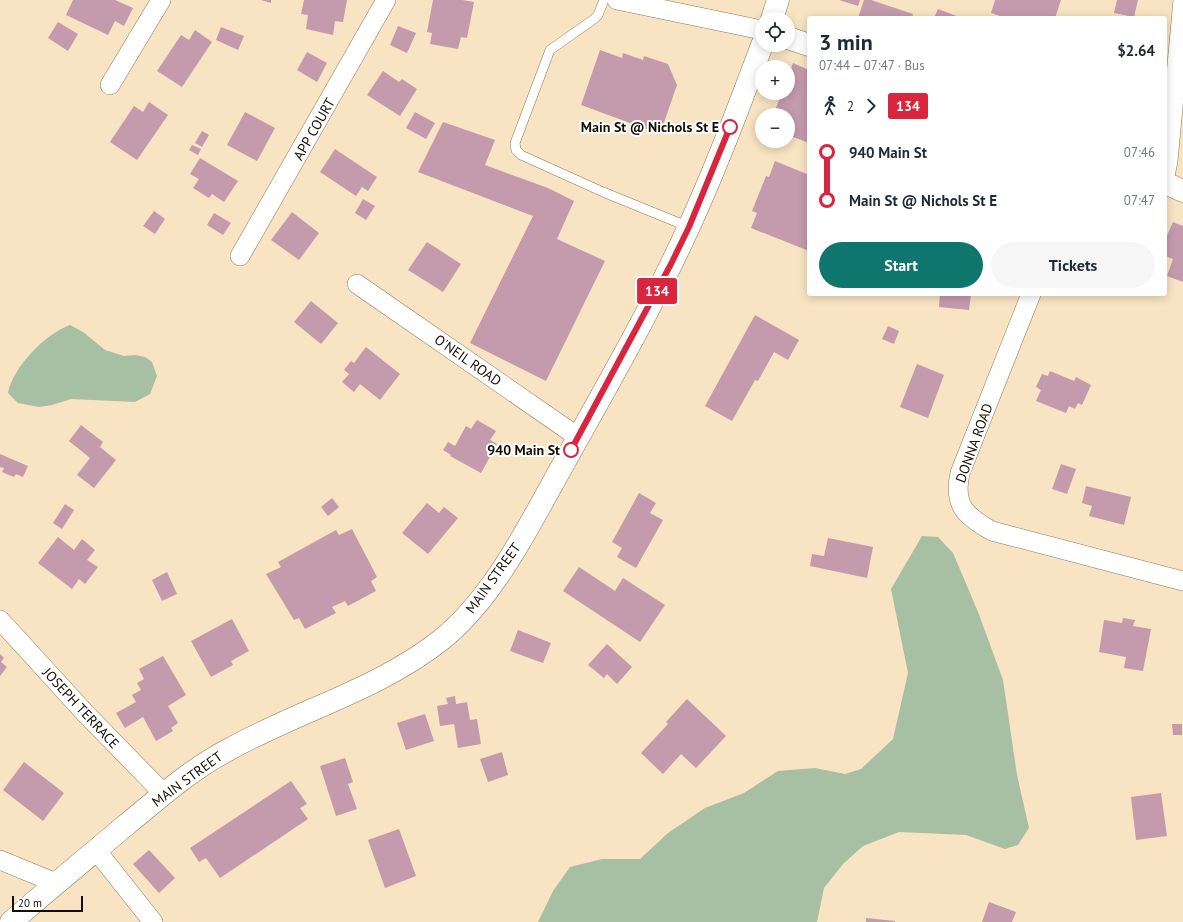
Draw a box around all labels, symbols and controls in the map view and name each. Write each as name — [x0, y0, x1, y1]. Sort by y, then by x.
map controls — [755, 12, 795, 148]
button: locate — [755, 12, 795, 52]
text: 3 min — [819, 28, 873, 56]
text: $2.64 — [1117, 41, 1155, 60]
text: 07:44 – 07:47 · Bus — [819, 57, 925, 74]
button: + — [755, 60, 795, 100]
street label: APP COURT — [289, 95, 339, 163]
icon: walk — [819, 95, 841, 117]
icon: forward — [860, 95, 882, 117]
text: 134 — [896, 97, 920, 115]
text: 2 — [847, 98, 854, 115]
button: − — [755, 108, 795, 148]
place label: Main St @ Nichols St E — [581, 118, 719, 136]
marker: Main St @ Nichols St E — [722, 119, 738, 135]
text: 940 Main St — [849, 143, 927, 162]
text: 07:46 — [1124, 144, 1155, 161]
text: Main St @ Nichols St E — [849, 191, 997, 210]
text: 07:47 — [1124, 192, 1155, 209]
button: Start — [819, 242, 983, 288]
button: Tickets — [991, 242, 1155, 288]
line badge: 134 — [634, 278, 680, 304]
text: 134 — [645, 282, 669, 300]
street label: O'NEIL ROAD — [431, 330, 505, 390]
street label: DONNA ROAD — [951, 401, 997, 485]
place label: 940 Main St — [487, 441, 560, 459]
marker: 940 Main St — [563, 442, 579, 458]
street label: MAIN STREET — [461, 539, 525, 617]
street label: JOSEPH TERRACE — [38, 663, 123, 752]
street label: MAIN STREET — [148, 747, 226, 811]
scale bar — [12, 894, 83, 913]
text: 20 m — [18, 896, 42, 910]

